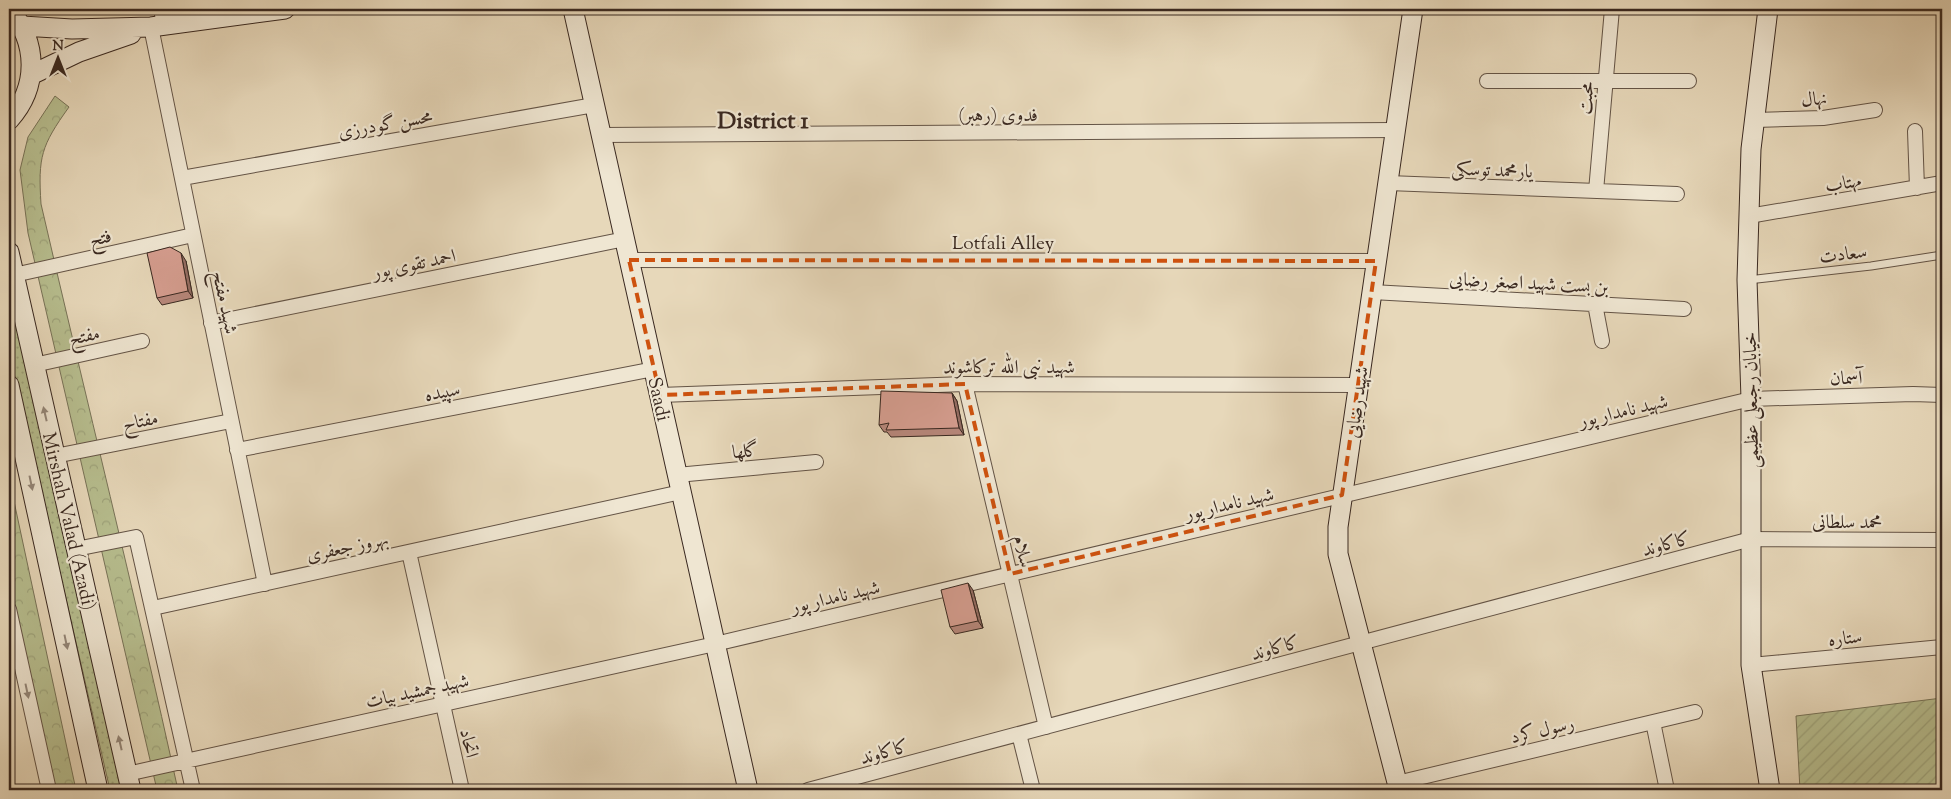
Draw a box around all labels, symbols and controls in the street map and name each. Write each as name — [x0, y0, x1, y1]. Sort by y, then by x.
north arrow — [32, 32, 82, 82]
text: N — [52, 37, 64, 57]
street label: محبت — [1573, 80, 1602, 116]
street label: نهال — [1800, 86, 1828, 115]
street label: فدوی (رهبر) — [958, 103, 1038, 130]
street label: محسن گودرزی — [336, 104, 435, 147]
district label: District 1 — [717, 105, 810, 139]
street label: یارمحمد توسکی — [1451, 157, 1535, 186]
street label: مهتاب — [1823, 168, 1864, 201]
street label: فتح — [87, 224, 115, 257]
street label: Lotfali Alley — [952, 231, 1055, 258]
street label: سعادت — [1818, 239, 1869, 272]
street label: احمد تقوی پور — [368, 243, 459, 288]
street label: بن بست شهید اصغر رضایی — [1449, 267, 1610, 302]
street label: شهید مفتح — [202, 268, 243, 337]
street label: مفتح — [66, 321, 103, 356]
street label: خیابان رجبعلی عظیمی — [1738, 331, 1767, 469]
street label: شهید نبی الله ترکاشوند — [943, 352, 1075, 382]
street label: شهید رضایی — [1340, 365, 1377, 440]
street label: آسمان — [1829, 365, 1865, 394]
street label: Saadi — [639, 375, 676, 424]
street label: سپیده — [422, 377, 463, 410]
street label: شهید نامدار پور — [1574, 389, 1671, 436]
one-way arrow — [41, 406, 49, 421]
street label: مفتاح — [120, 406, 161, 441]
street label: Mirshah Valad (Azadi) — [34, 430, 101, 613]
street label: گلها — [731, 438, 760, 467]
one-way arrow — [27, 476, 35, 492]
street label: شهید نامدار پور — [1180, 482, 1277, 529]
street label: محمد سلطانی — [1812, 510, 1882, 537]
street label: کاکاوند — [1639, 526, 1694, 565]
street label: بهروز جعفری — [304, 527, 391, 570]
street label: سلام — [1004, 533, 1038, 571]
street label: شهید نامدار پور — [786, 575, 883, 622]
street label: ستاره — [1827, 624, 1864, 655]
street label: کاکاوند — [1248, 630, 1303, 669]
one-way arrow — [62, 635, 70, 650]
street label: شهید جمشید بیات — [363, 668, 472, 717]
one-way arrow — [23, 683, 31, 699]
street label: رسول کرد — [1508, 711, 1577, 752]
street label: اتحاد — [451, 726, 484, 761]
street label: کاکاوند — [857, 734, 912, 773]
one-way arrow — [116, 735, 124, 750]

